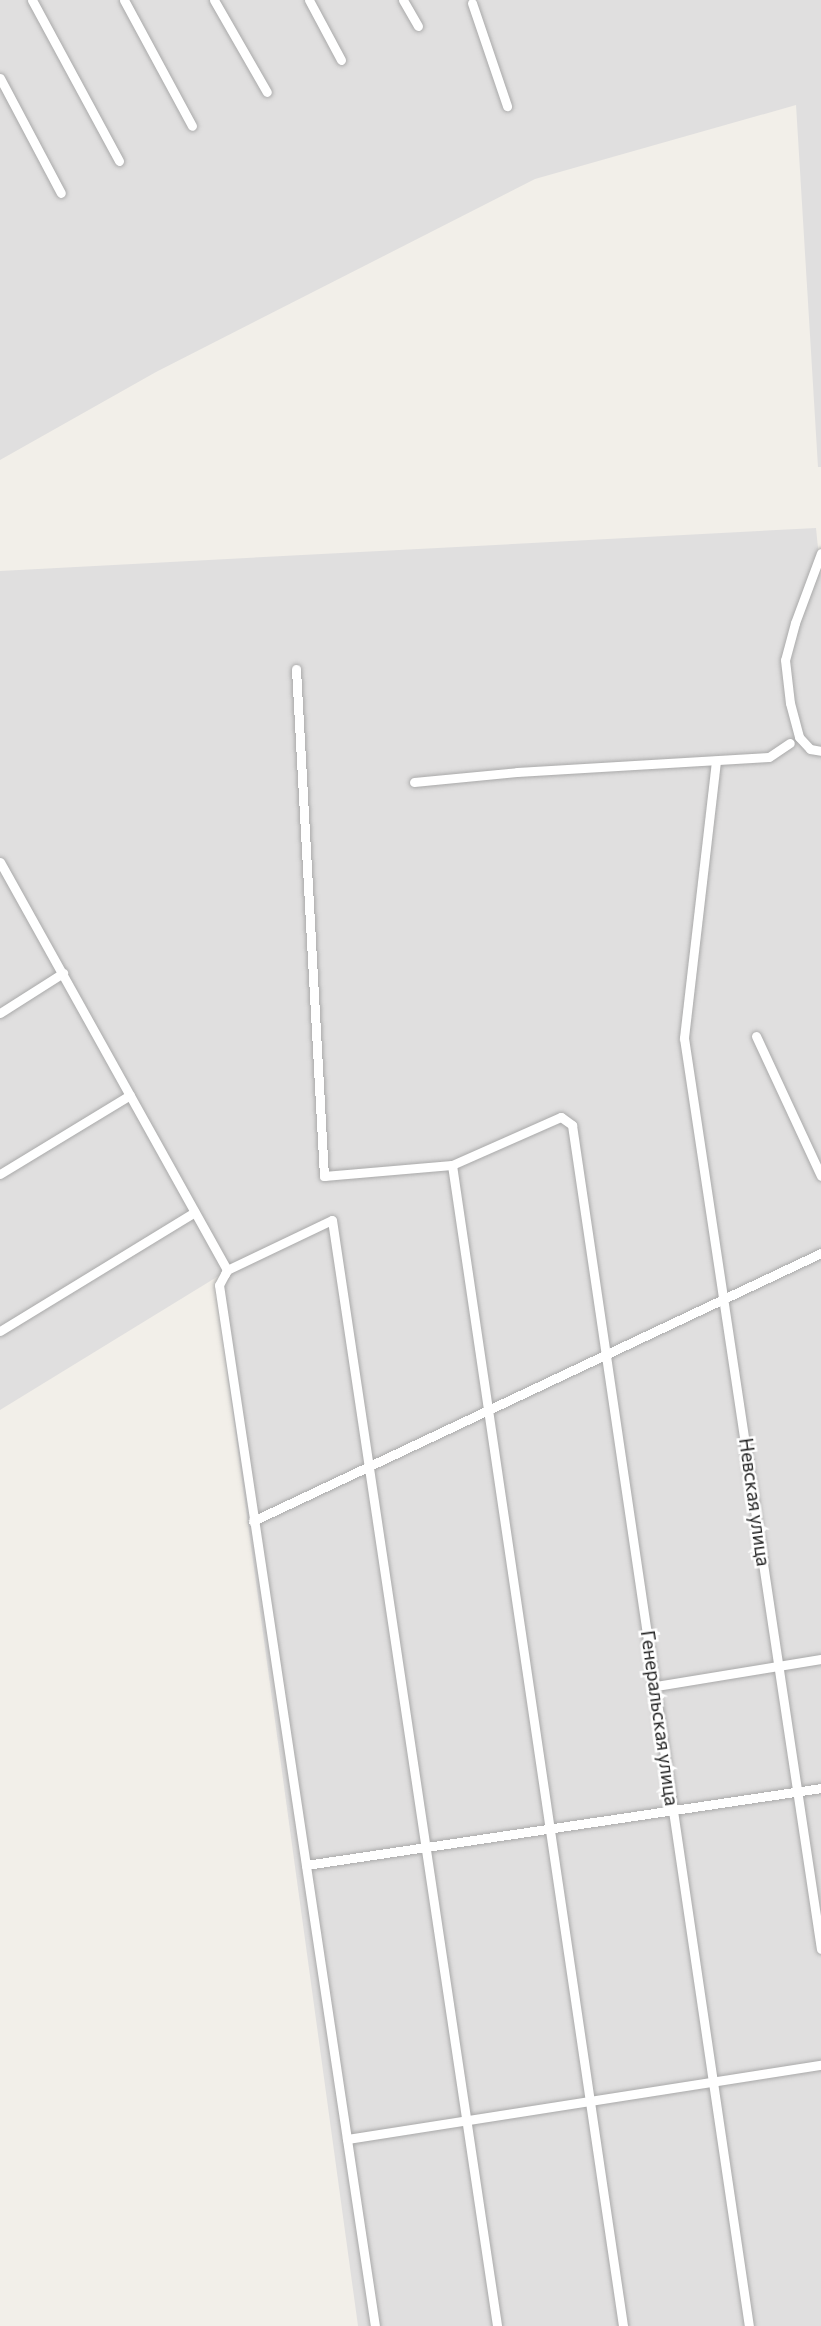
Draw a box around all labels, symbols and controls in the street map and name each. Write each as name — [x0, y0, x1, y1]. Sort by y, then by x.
street label: Невская улица — [735, 1436, 775, 1568]
street label: Генеральская улица — [636, 1629, 684, 1807]

